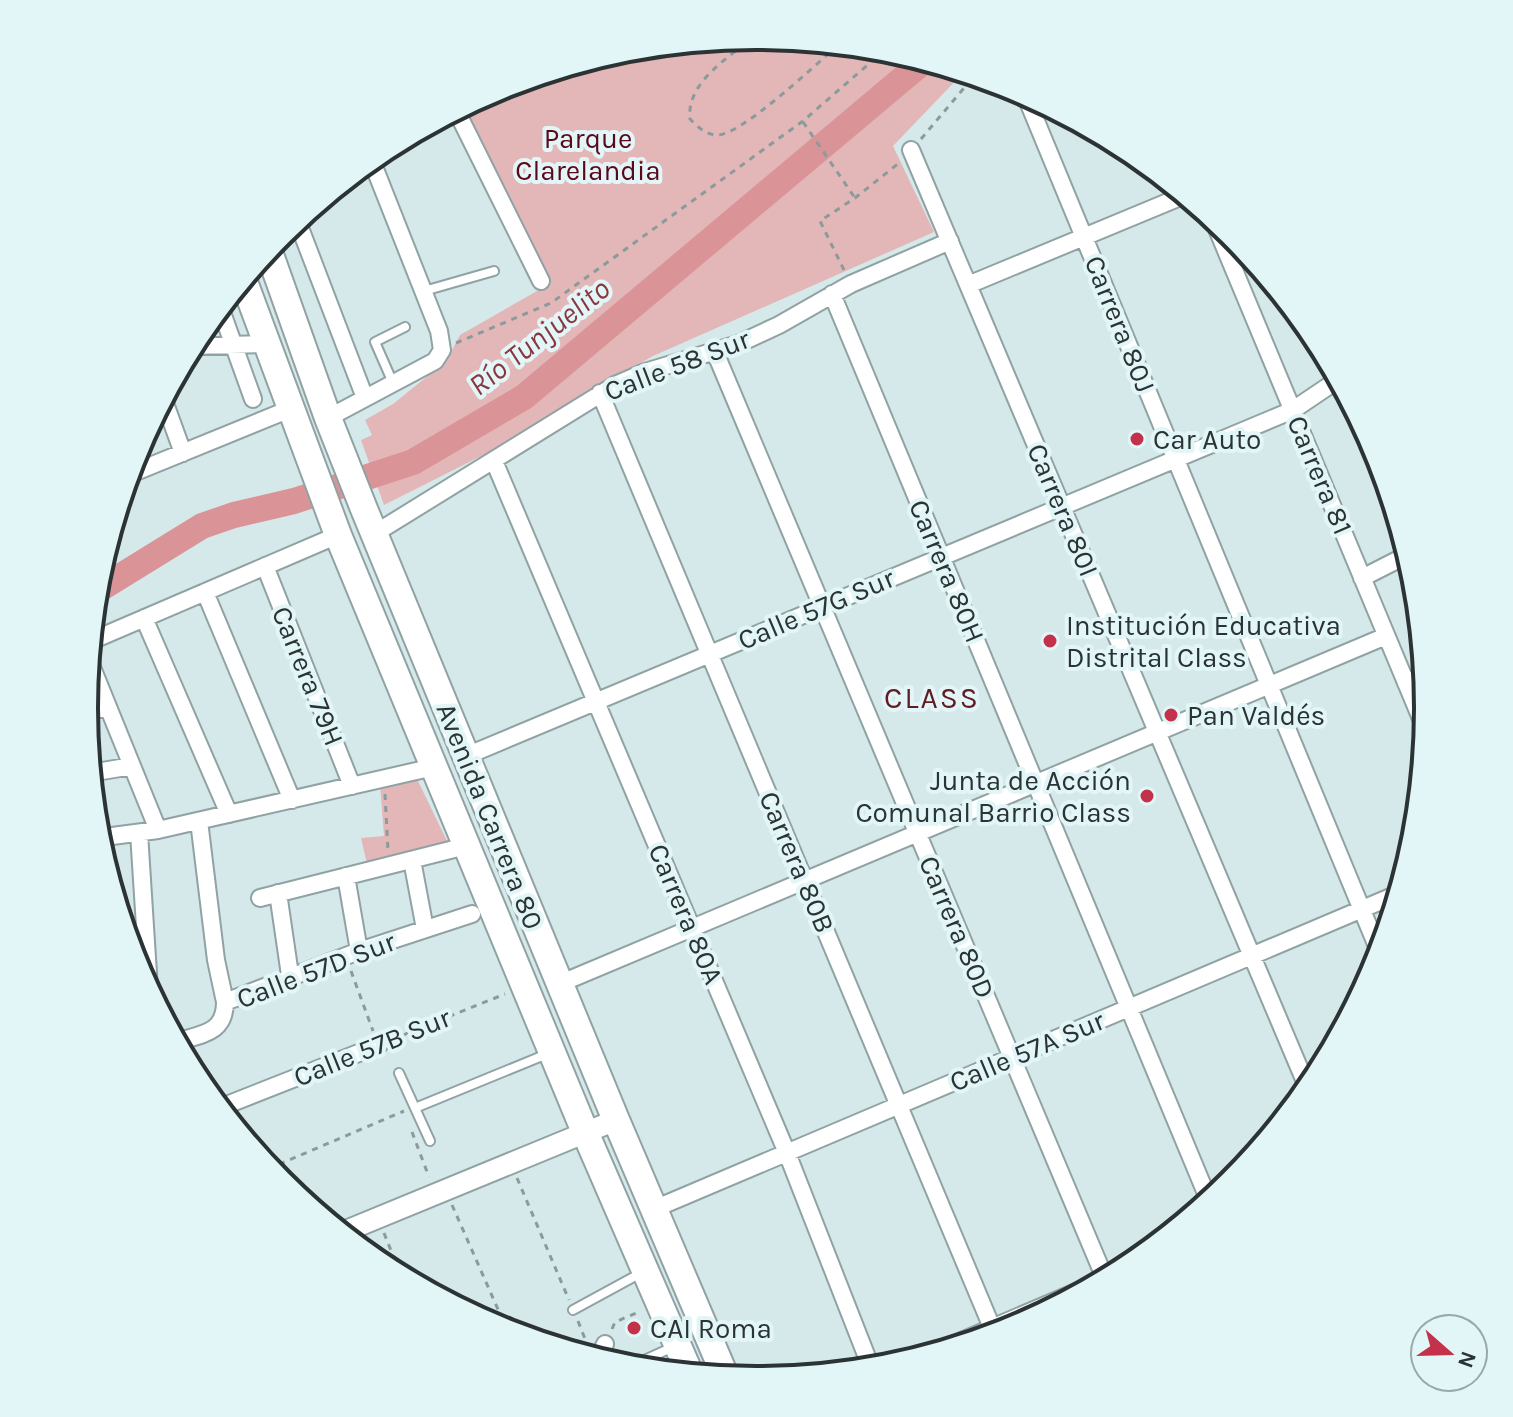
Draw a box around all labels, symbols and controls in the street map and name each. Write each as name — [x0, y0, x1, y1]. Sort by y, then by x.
park label: Parque Clarelandia — [515, 122, 661, 187]
street label: Carrera 80J — [1078, 251, 1162, 397]
water label: Río Tunjuelito — [461, 271, 617, 403]
street label: Calle 58 Sur — [600, 322, 755, 408]
street label: Carrera 81 — [1280, 411, 1360, 539]
place label: Car Auto — [1153, 423, 1261, 456]
marker: Car Auto — [1128, 430, 1146, 448]
street label: Carrera 80I — [1020, 439, 1106, 581]
street label: Carrera 80H — [902, 495, 992, 647]
street label: Calle 57G Sur — [733, 561, 900, 657]
street label: Carrera 79H — [265, 601, 351, 751]
place label: Institución Educativa Distrital Class — [1066, 609, 1341, 674]
marker: Institución Educativa Distrital Class — [1041, 632, 1059, 650]
district label: CLASS — [884, 680, 980, 716]
street label: Avenida Carrera 80 — [430, 698, 550, 934]
place label: Pan Valdés — [1187, 699, 1325, 732]
marker: Pan Valdés — [1162, 706, 1180, 724]
place label: Junta de Acción Comunal Barrio Class — [855, 764, 1131, 829]
street label: Carrera 80B — [752, 786, 842, 938]
marker: Junta de Acción Comunal Barrio Class — [1138, 787, 1156, 805]
street label: Carrera 80A — [642, 839, 730, 989]
street label: Carrera 80D — [912, 851, 1002, 1003]
street label: Calle 57D Sur — [232, 924, 401, 1015]
street label: Calle 57B Sur — [289, 1000, 456, 1093]
street label: Calle 57A Sur — [945, 1003, 1110, 1098]
place label: CAI Roma — [650, 1312, 772, 1345]
north arrow — [1409, 1313, 1489, 1393]
marker: CAI Roma — [625, 1319, 643, 1337]
text: N — [1452, 1348, 1482, 1371]

